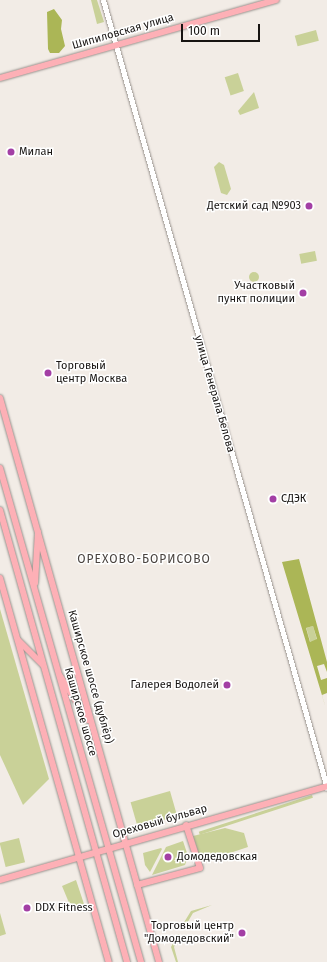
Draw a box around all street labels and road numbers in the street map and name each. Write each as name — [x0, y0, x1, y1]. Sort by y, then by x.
street label: Шипиловская улица — [71, 11, 175, 53]
street label: улица Генерала Белова — [191, 334, 237, 454]
street label: Каширское шоссе (дублёр) — [65, 609, 115, 745]
street label: Каширское шоссе — [61, 666, 99, 758]
street label: Ореховый бульвар — [111, 802, 209, 842]

